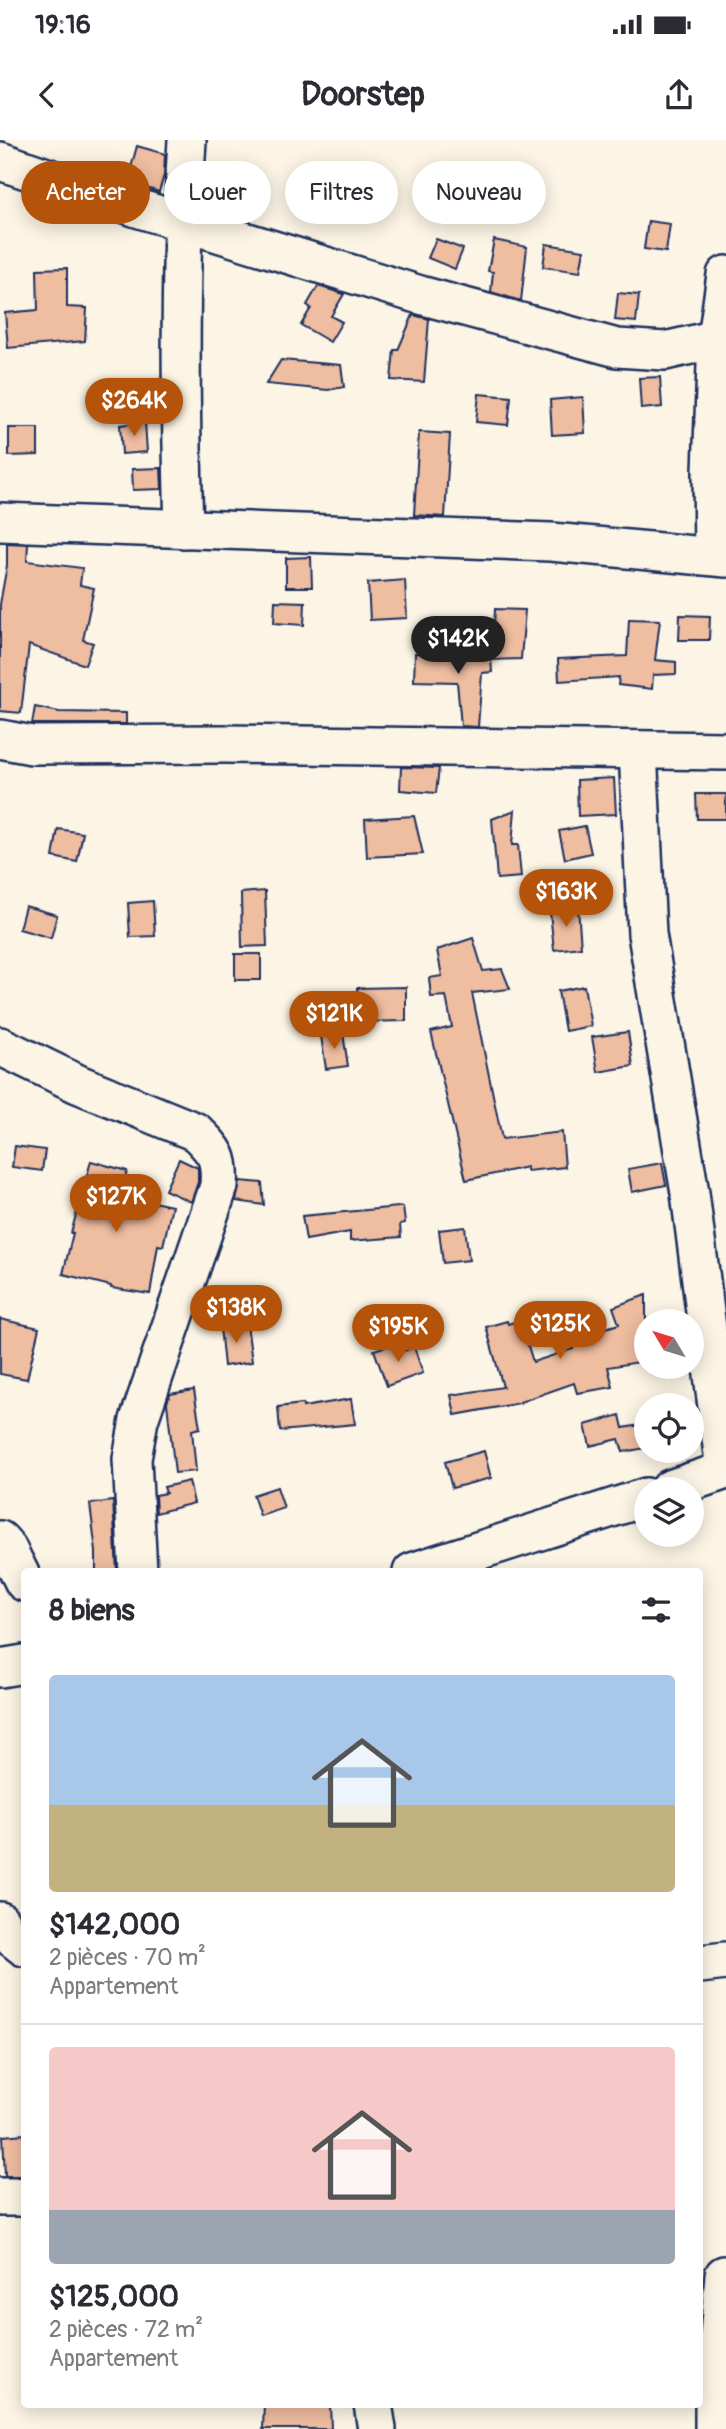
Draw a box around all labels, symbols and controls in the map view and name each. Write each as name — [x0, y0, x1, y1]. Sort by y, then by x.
text: 19:16 — [35, 9, 91, 41]
text: Doorstep — [301, 75, 425, 115]
icon: back — [28, 76, 66, 114]
icon: share — [660, 76, 698, 114]
chip: Acheter — [21, 161, 150, 224]
chip: Louer — [164, 161, 271, 224]
chip: Filtres — [285, 161, 398, 224]
chip: Nouveau — [412, 161, 546, 224]
pin: $264K — [85, 378, 183, 438]
text: $264K — [101, 386, 167, 415]
pin: $142K — [409, 616, 507, 676]
text: $142K — [427, 624, 489, 653]
pin: $163K — [517, 870, 615, 929]
text: $163K — [535, 877, 597, 906]
pin: $121K — [285, 992, 383, 1051]
text: $121K — [305, 999, 363, 1028]
pin: $127K — [67, 1174, 165, 1234]
text: $127K — [86, 1182, 146, 1211]
pin: $138K — [187, 1286, 285, 1345]
text: $138K — [206, 1293, 266, 1322]
pin: $125K — [511, 1302, 609, 1361]
pin: $195K — [349, 1304, 447, 1364]
text: $125K — [530, 1309, 590, 1338]
north arrow — [634, 1309, 704, 1379]
map controls — [634, 1309, 704, 1547]
text: $195K — [368, 1312, 428, 1341]
button: locate — [634, 1393, 704, 1463]
button: layers — [634, 1477, 704, 1547]
icon: filters — [637, 1591, 675, 1629]
text: 8 biens — [49, 1592, 135, 1629]
icon: home — [299, 1720, 425, 1846]
text: $142,000 — [49, 1906, 180, 1943]
text: 2 pièces · 70 m² — [49, 1943, 206, 1972]
text: Appartement — [49, 1972, 178, 2001]
icon: home — [299, 2092, 425, 2218]
text: $125,000 — [49, 2278, 179, 2315]
text: 2 pièces · 72 m² — [49, 2315, 203, 2344]
text: Appartement — [49, 2344, 178, 2373]

